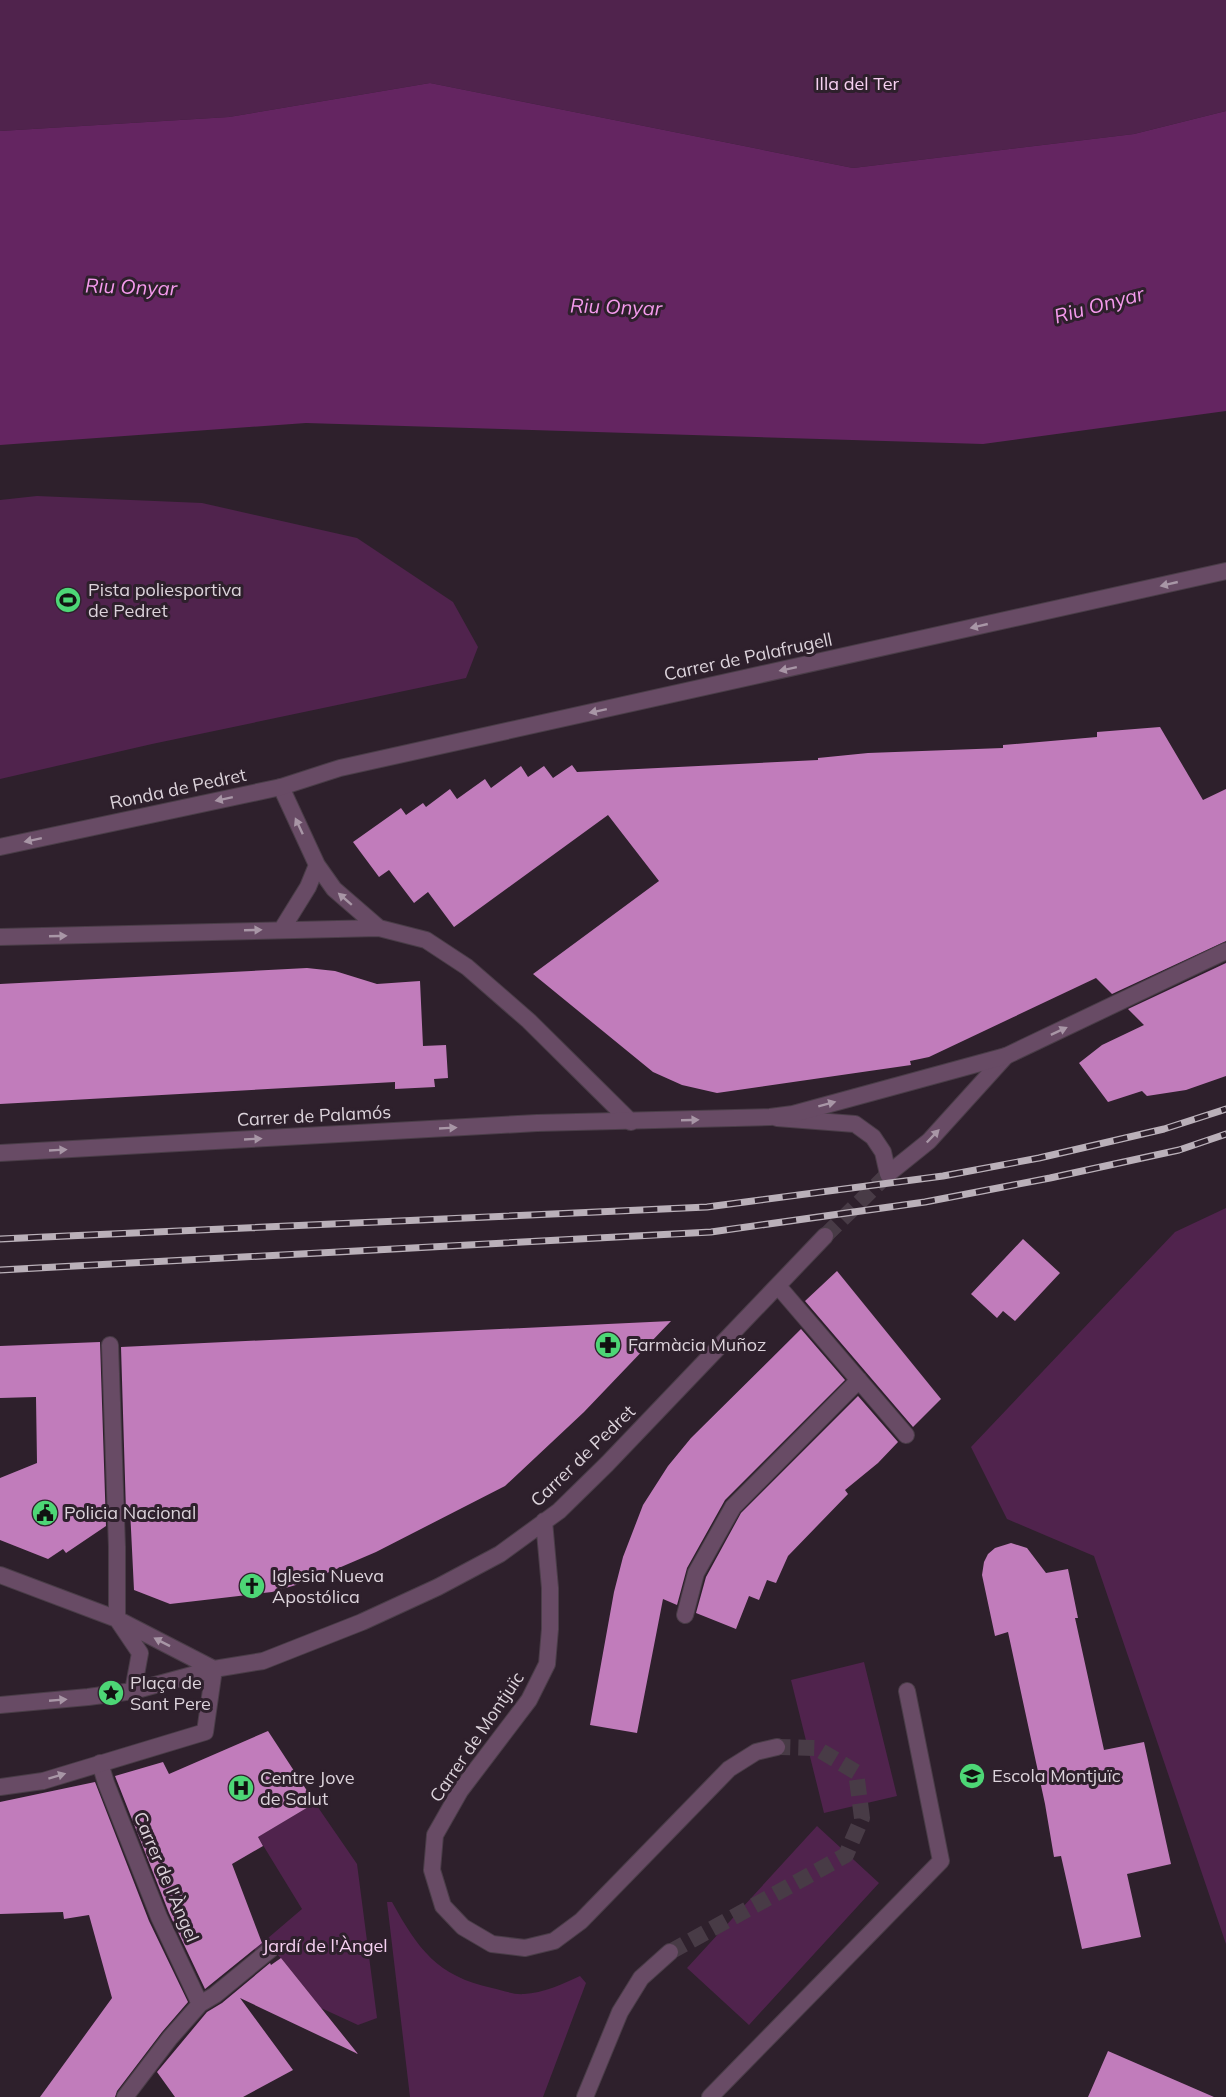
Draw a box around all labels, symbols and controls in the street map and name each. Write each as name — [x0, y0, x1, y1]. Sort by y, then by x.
park label: Illa del Ter — [815, 72, 900, 95]
water label: Riu Onyar — [85, 272, 178, 301]
water label: Riu Onyar — [1051, 280, 1147, 329]
water label: Riu Onyar — [570, 292, 663, 321]
place label: Pista poliesportiva de Pedret — [88, 578, 242, 622]
one-way arrow — [1159, 580, 1178, 589]
sports icon: Pista poliesportiva de Pedret — [53, 585, 83, 615]
one-way arrow — [969, 622, 988, 632]
street label: Carrer de Palafrugell — [662, 627, 834, 686]
one-way arrow — [779, 664, 797, 674]
one-way arrow — [589, 706, 607, 716]
street label: Ronda de Pedret — [107, 763, 248, 814]
one-way arrow — [214, 795, 233, 805]
one-way arrow — [293, 817, 303, 835]
one-way arrow — [23, 836, 42, 845]
one-way arrow — [337, 892, 353, 905]
one-way arrow — [244, 925, 263, 934]
one-way arrow — [49, 931, 68, 940]
one-way arrow — [1050, 1026, 1067, 1035]
one-way arrow — [818, 1099, 836, 1109]
street label: Carrer de Palamós — [236, 1100, 392, 1131]
one-way arrow — [680, 1115, 699, 1125]
one-way arrow — [438, 1124, 457, 1133]
one-way arrow — [925, 1130, 939, 1144]
one-way arrow — [244, 1135, 263, 1144]
one-way arrow — [49, 1146, 68, 1155]
pharmacy icon: Farmàcia Muñoz — [593, 1330, 623, 1360]
place label: Farmàcia Muñoz — [628, 1333, 766, 1356]
street label: Carrer de Pedret — [526, 1400, 640, 1511]
public building icon: Policia Nacional — [30, 1498, 60, 1528]
place label: Policia Nacional — [64, 1501, 196, 1524]
place label: Iglesia Nueva Apostólica — [272, 1564, 384, 1608]
church icon: Iglesia Nueva Apostólica — [237, 1571, 267, 1601]
one-way arrow — [154, 1638, 171, 1647]
street label: Carrer de Montjuïc — [424, 1667, 529, 1806]
place label: Plaça de Sant Pere — [130, 1671, 211, 1715]
place icon: Plaça de Sant Pere — [96, 1678, 126, 1708]
one-way arrow — [49, 1695, 68, 1705]
school or university icon: Escola Montjuïc — [957, 1761, 987, 1791]
place label: Escola Montjuïc — [992, 1764, 1121, 1787]
place label: Centre Jove de Salut — [260, 1766, 355, 1810]
one-way arrow — [49, 1771, 67, 1780]
hospital icon: Centre Jove de Salut — [226, 1773, 256, 1803]
street label: Carrer de l'Àngel — [129, 1808, 204, 1945]
park label: Jardí de l'Àngel — [262, 1934, 388, 1957]

